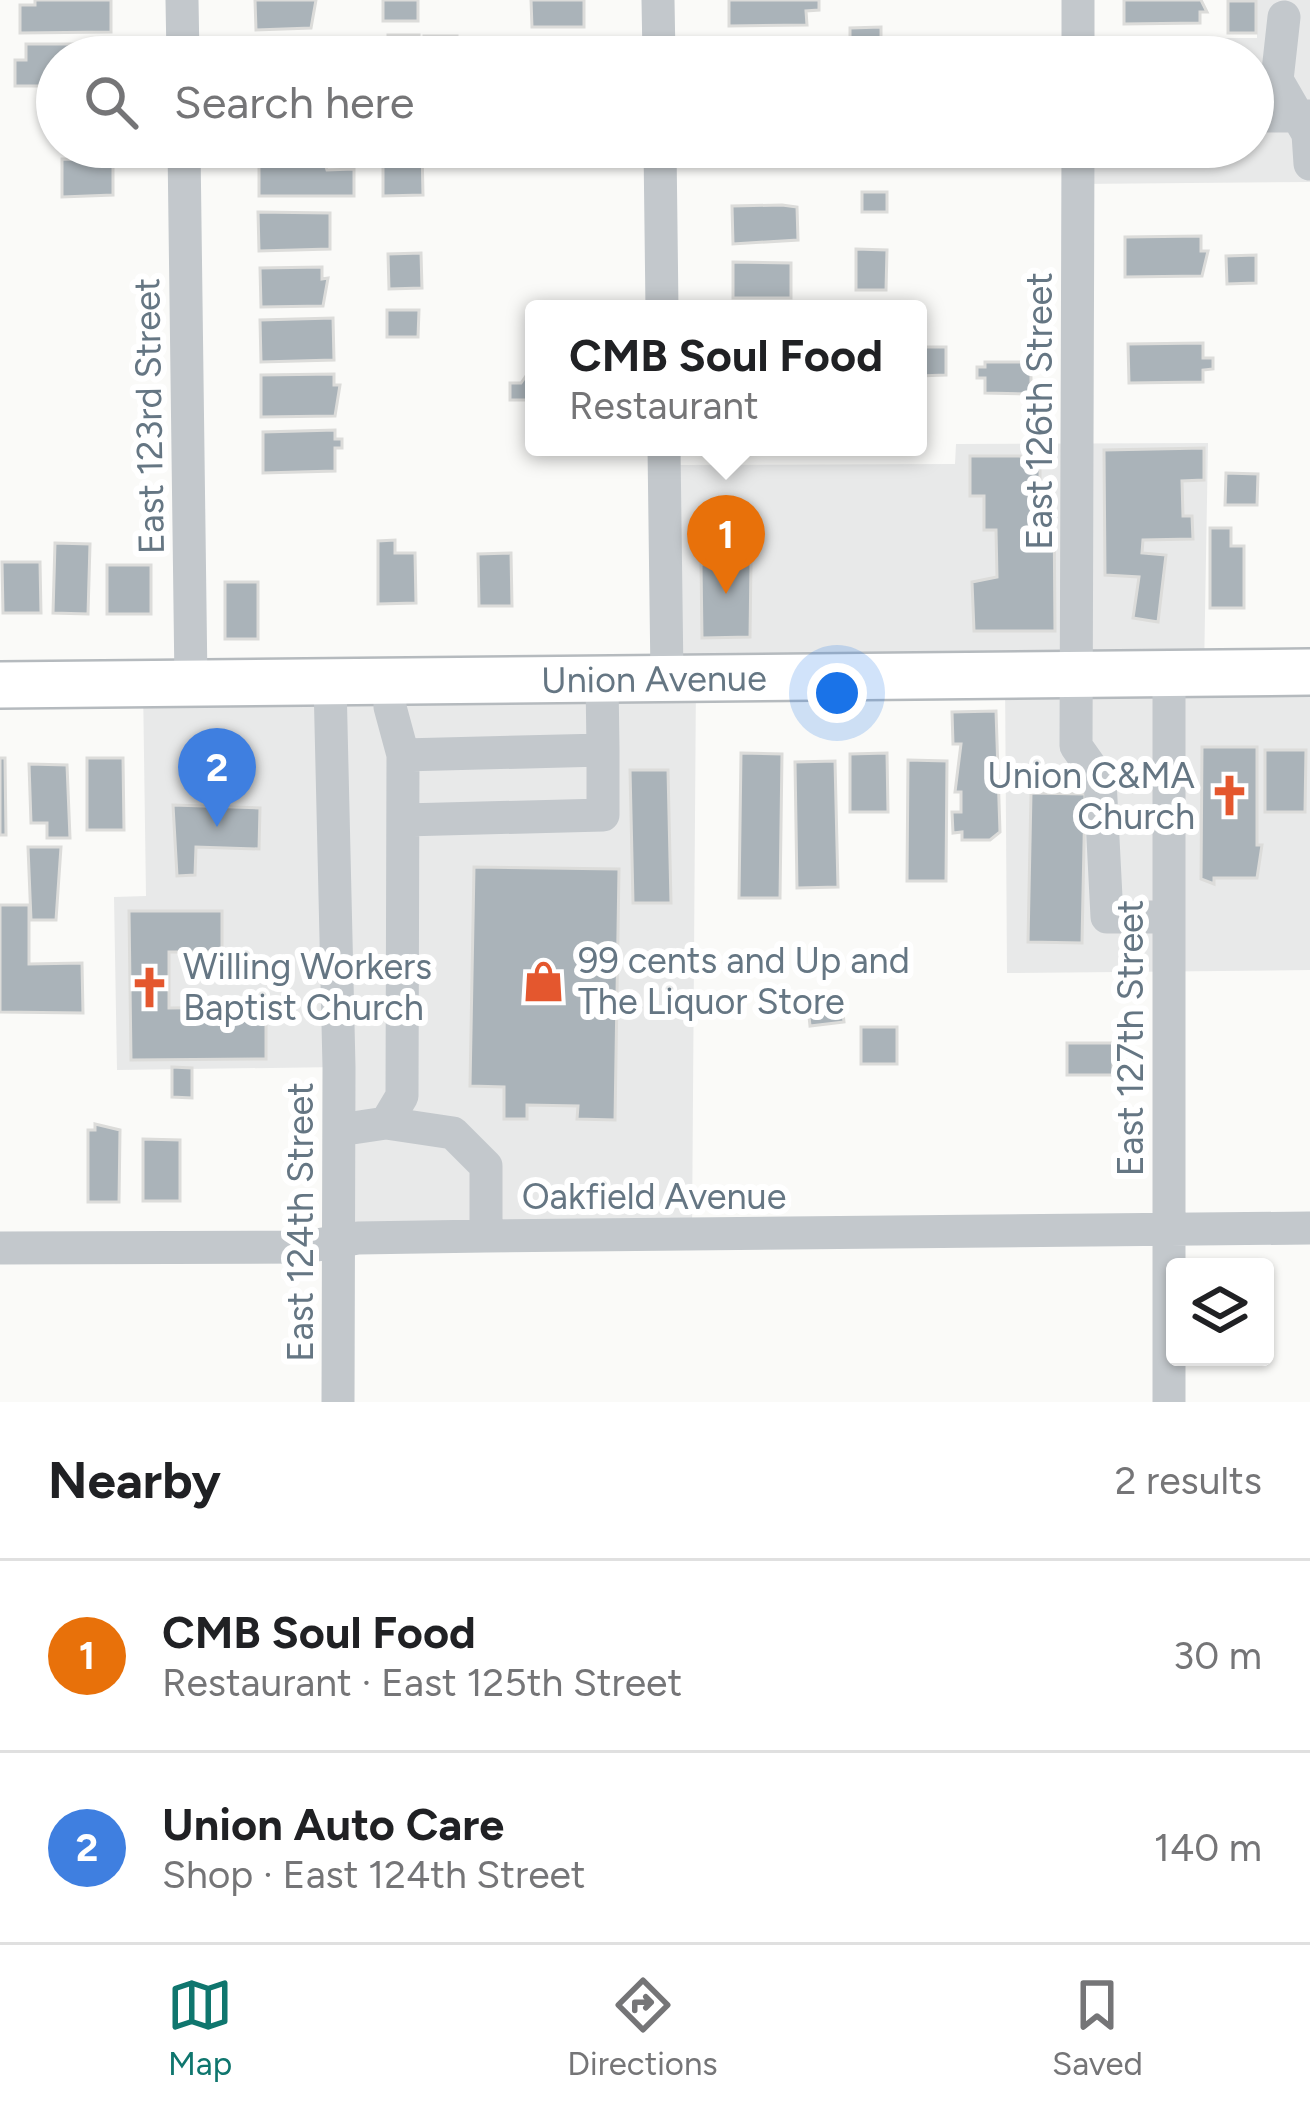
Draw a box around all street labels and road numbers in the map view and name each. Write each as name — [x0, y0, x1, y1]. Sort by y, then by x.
street label: East 126th Street — [1018, 272, 1061, 550]
street label: East 123rd Street — [125, 277, 173, 555]
street label: Union Avenue — [541, 656, 767, 701]
street label: East 127th Street — [1109, 900, 1152, 1176]
street label: East 124th Street — [279, 1082, 322, 1362]
street label: Oakfield Avenue — [522, 1175, 786, 1218]

